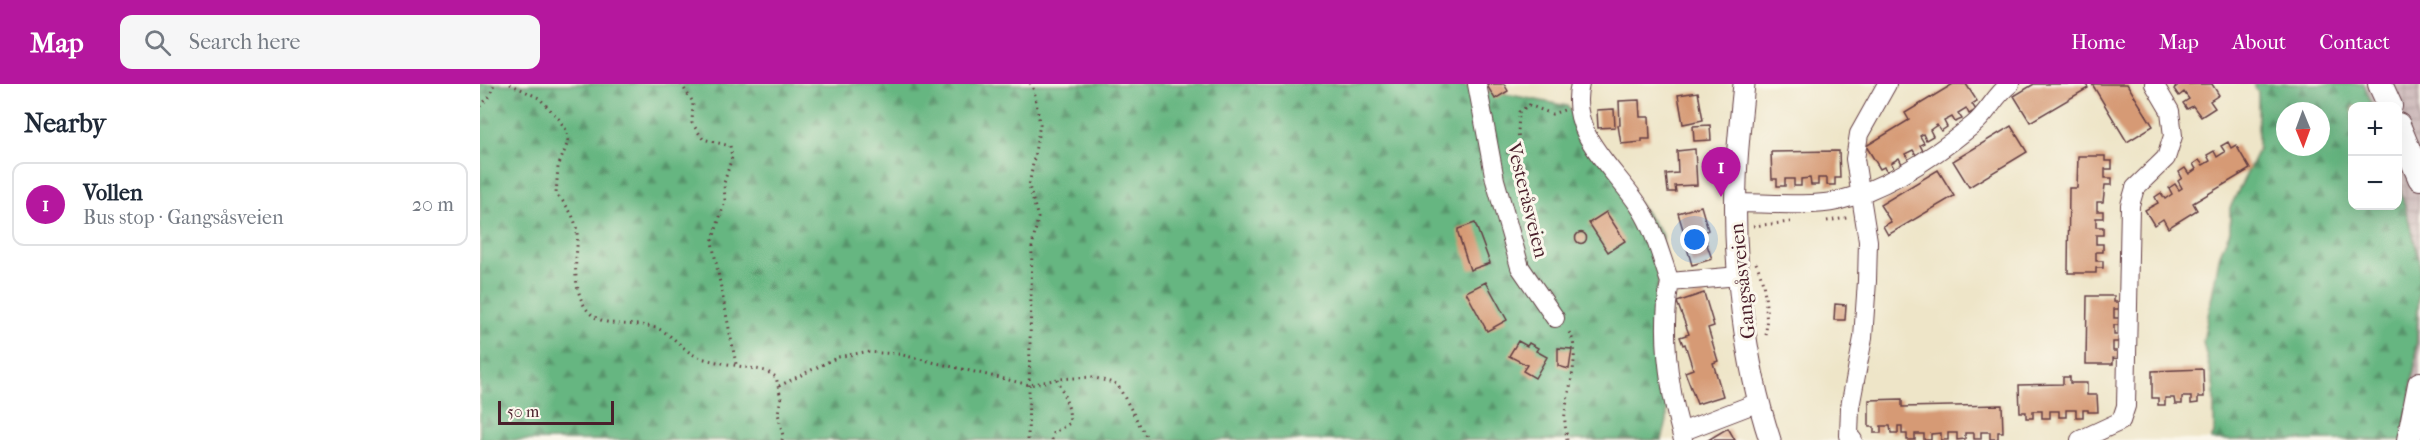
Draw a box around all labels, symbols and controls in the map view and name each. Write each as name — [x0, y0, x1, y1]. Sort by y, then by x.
search box — [120, 15, 540, 69]
text: Map — [30, 26, 84, 59]
icon: search — [141, 26, 174, 59]
text: Search here — [189, 29, 300, 55]
text: Home — [2071, 30, 2126, 54]
text: Map — [2159, 30, 2199, 54]
text: About — [2232, 30, 2286, 54]
text: Contact — [2319, 30, 2390, 54]
north arrow — [2276, 102, 2330, 156]
map controls — [2348, 102, 2402, 210]
button: + — [2348, 102, 2402, 156]
text: Nearby — [24, 108, 106, 139]
street label: Vesteråsveien — [1502, 139, 1553, 261]
pin: 1 — [1702, 147, 1740, 197]
button: − — [2348, 156, 2402, 210]
text: Vollen — [83, 180, 143, 206]
text: 1 — [42, 193, 49, 216]
text: 20 m — [412, 193, 454, 216]
text: Bus stop · Gangsåsveien — [83, 206, 284, 229]
street label: Gangsåsveien — [1725, 221, 1760, 340]
your location — [1680, 225, 1709, 254]
scale bar — [498, 398, 614, 426]
text: 50 m — [507, 402, 539, 421]

